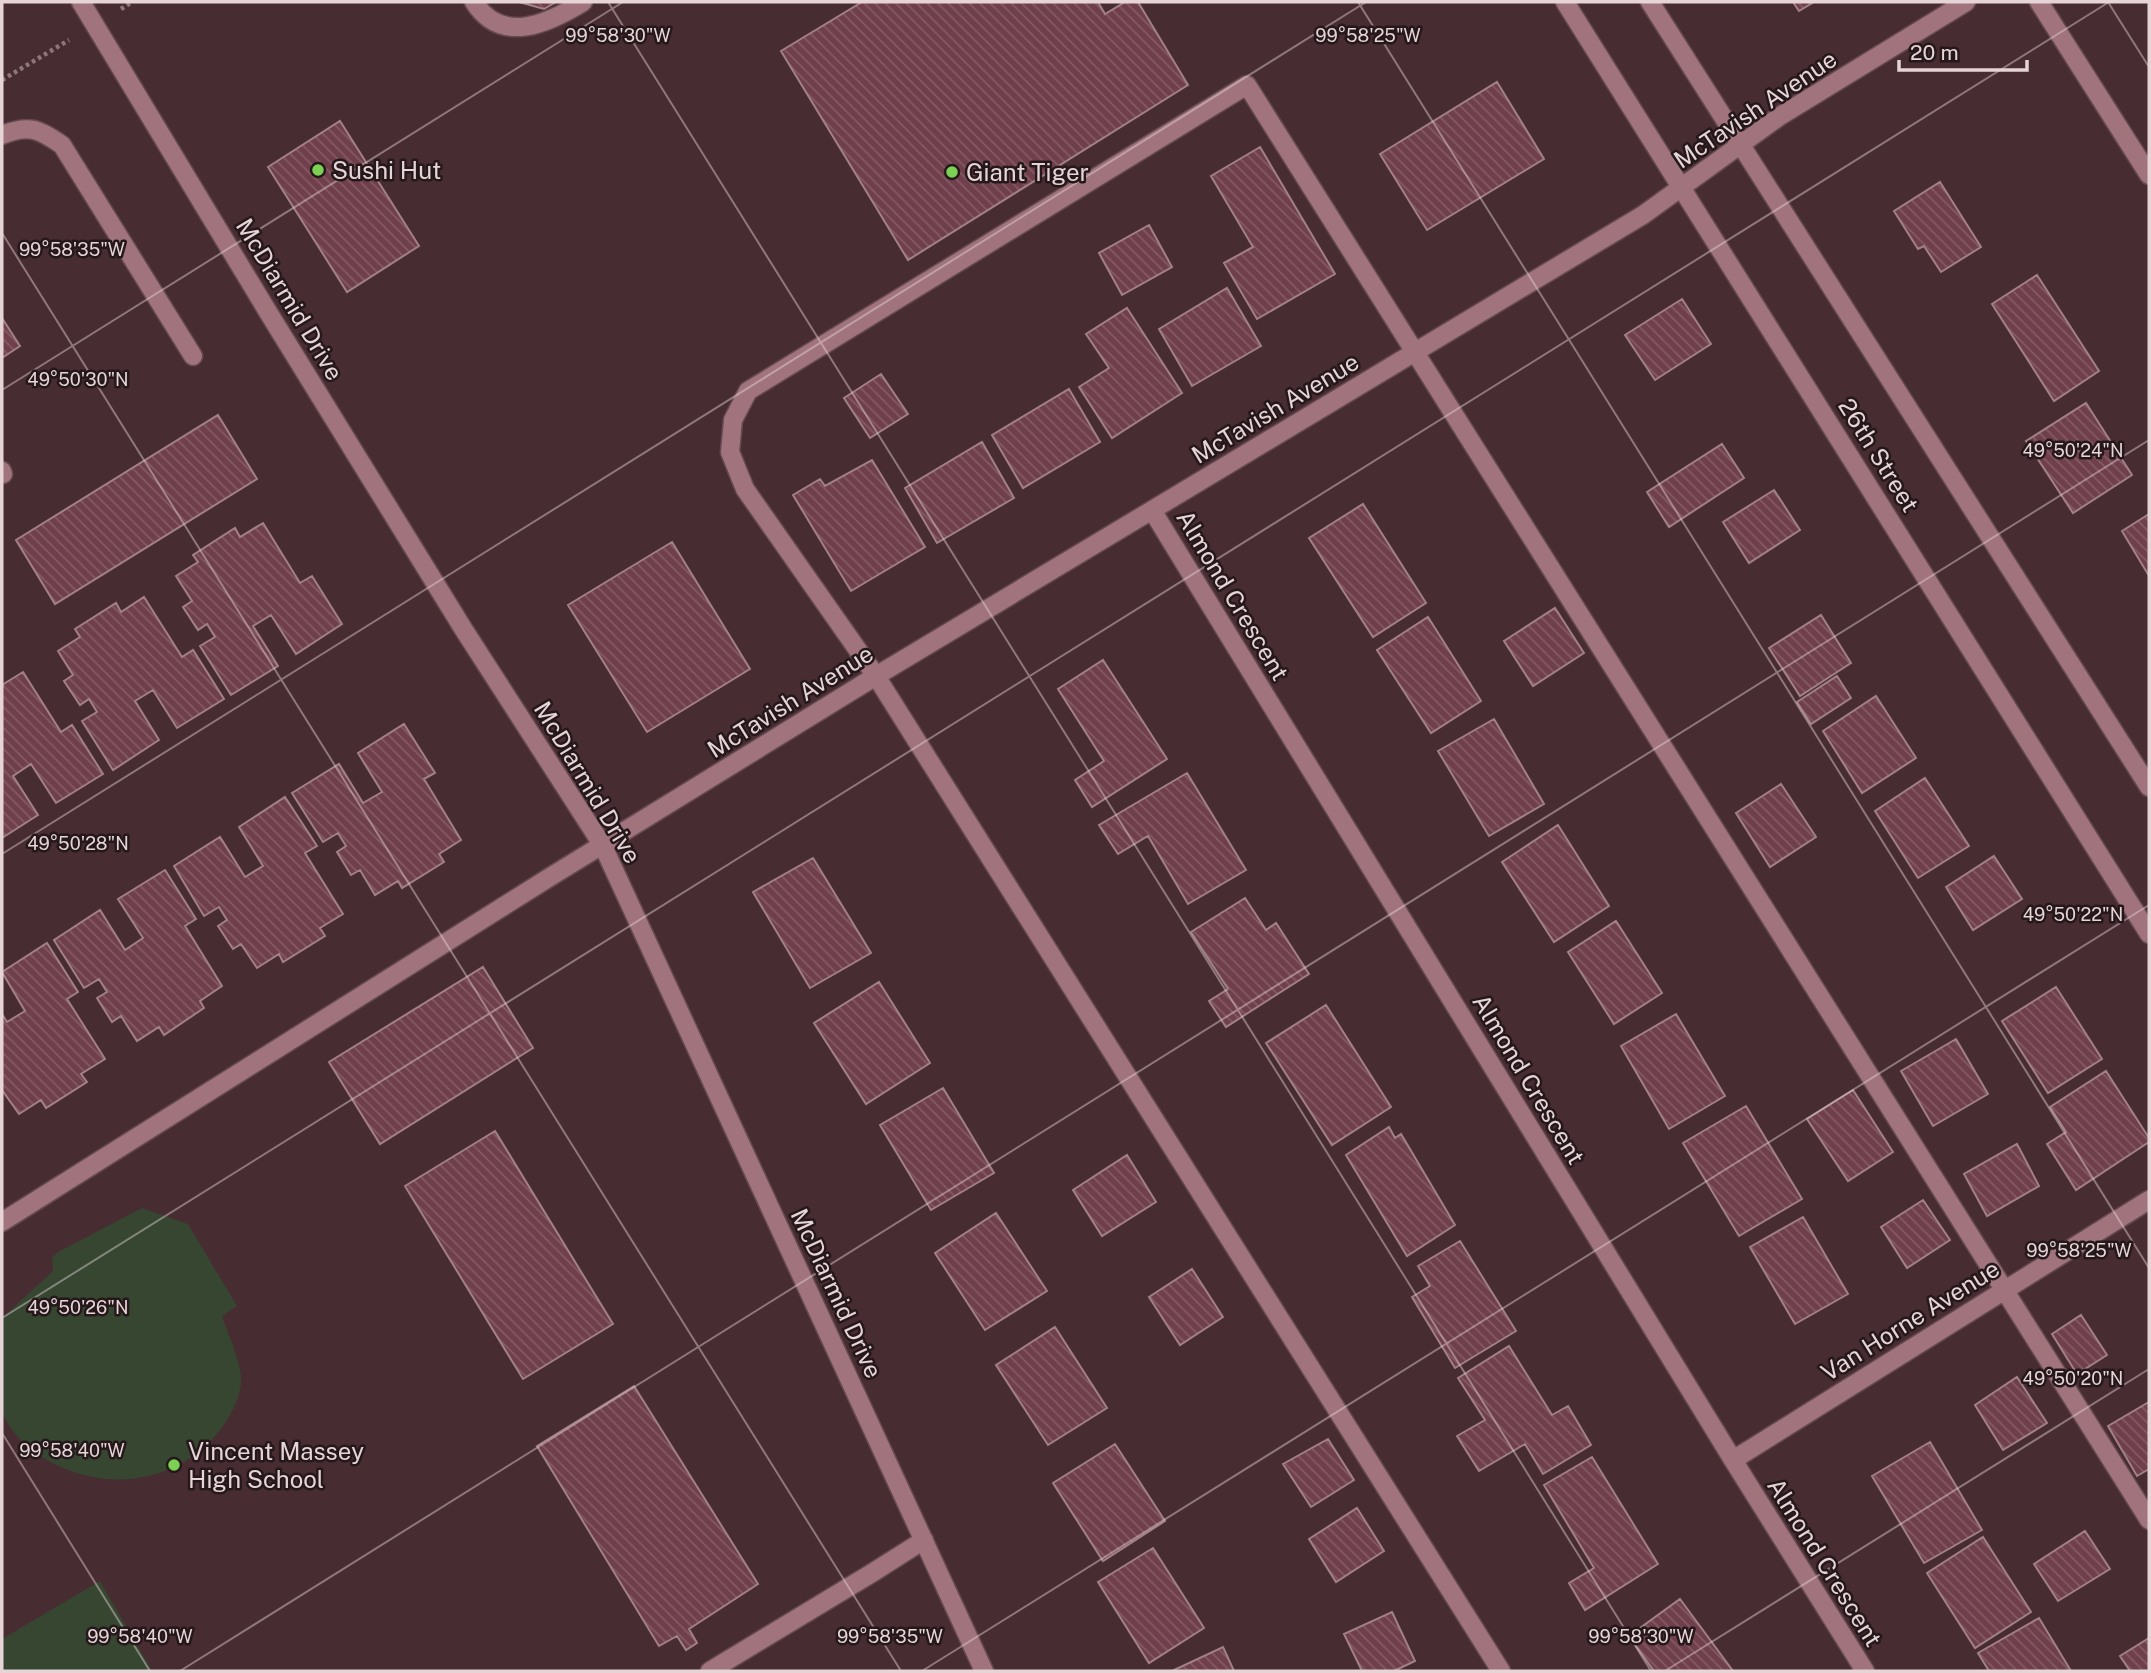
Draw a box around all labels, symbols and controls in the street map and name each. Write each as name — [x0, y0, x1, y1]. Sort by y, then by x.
text: 99°58'30"W — [565, 25, 671, 46]
text: 99°58'25"W — [1315, 25, 1421, 46]
scale bar — [1899, 28, 2027, 72]
text: 20 m — [1910, 40, 1959, 65]
street label: McTavish Avenue — [1668, 44, 1842, 174]
place label: Sushi Hut — [332, 156, 441, 184]
place label: Giant Tiger — [966, 158, 1089, 186]
marker: Sushi Hut — [310, 162, 326, 178]
marker: Giant Tiger — [944, 164, 960, 180]
street label: McDiarmid Drive — [231, 213, 349, 385]
text: 99°58'35"W — [19, 239, 125, 260]
street label: McTavish Avenue — [1186, 347, 1364, 469]
text: 49°50'30"N — [27, 369, 129, 390]
street label: 26th Street — [1833, 393, 1925, 517]
text: 49°50'24"N — [2022, 440, 2124, 461]
street label: Almond Crescent — [1171, 505, 1295, 685]
street label: McTavish Avenue — [702, 639, 878, 763]
street label: McDiarmid Drive — [529, 696, 647, 868]
text: 49°50'28"N — [27, 833, 129, 854]
text: 49°50'22"N — [2023, 904, 2123, 925]
street label: Almond Crescent — [1467, 989, 1591, 1169]
street label: McDiarmid Drive — [786, 1204, 888, 1382]
text: 99°58'25"W — [2026, 1240, 2132, 1261]
street label: Van Horne Avenue — [1816, 1254, 2004, 1386]
text: 49°50'26"N — [27, 1297, 129, 1318]
text: 49°50'20"N — [2023, 1368, 2123, 1389]
place label: Vincent Massey High School — [188, 1437, 364, 1493]
text: 99°58'40"W — [19, 1440, 125, 1461]
marker: Vincent Massey High School — [166, 1457, 182, 1473]
street label: Almond Crescent — [1762, 1473, 1888, 1651]
text: 99°58'40"W — [87, 1626, 193, 1647]
text: 99°58'35"W — [837, 1626, 943, 1647]
text: 99°58'30"W — [1588, 1626, 1694, 1647]

